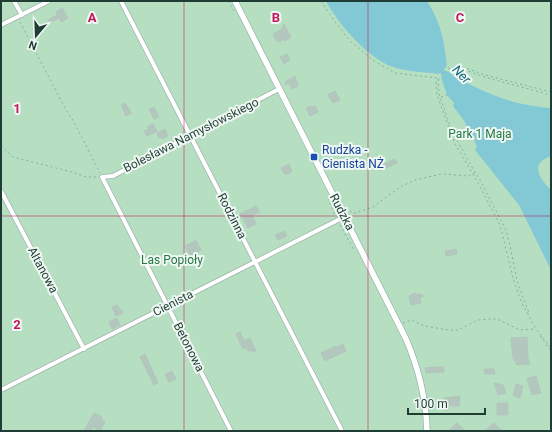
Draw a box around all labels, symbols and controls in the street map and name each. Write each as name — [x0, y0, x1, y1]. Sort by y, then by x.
text: A — [88, 10, 97, 25]
text: B — [272, 10, 280, 25]
text: C — [456, 10, 465, 25]
north arrow — [16, 16, 56, 56]
text: N — [27, 37, 39, 52]
water label: Ner — [449, 62, 475, 87]
street label: Bolesława Namysłowskiego — [121, 95, 261, 175]
text: 1 — [13, 101, 21, 116]
park label: Park 1 Maja — [448, 127, 512, 141]
place label: Rudzka - Cienista NŻ — [322, 143, 384, 171]
marker: Rudzka - Cienista NŻ — [309, 152, 319, 162]
street label: Rodzinna — [214, 191, 250, 241]
street label: Rudzka — [327, 191, 357, 233]
street label: Altanowa — [25, 245, 61, 295]
park label: Las Popioły — [141, 253, 203, 267]
street label: Cienista — [151, 287, 195, 319]
text: 2 — [13, 317, 21, 332]
street label: Betonowa — [171, 320, 207, 374]
scale bar — [408, 390, 485, 416]
text: 100 m — [414, 397, 448, 411]

